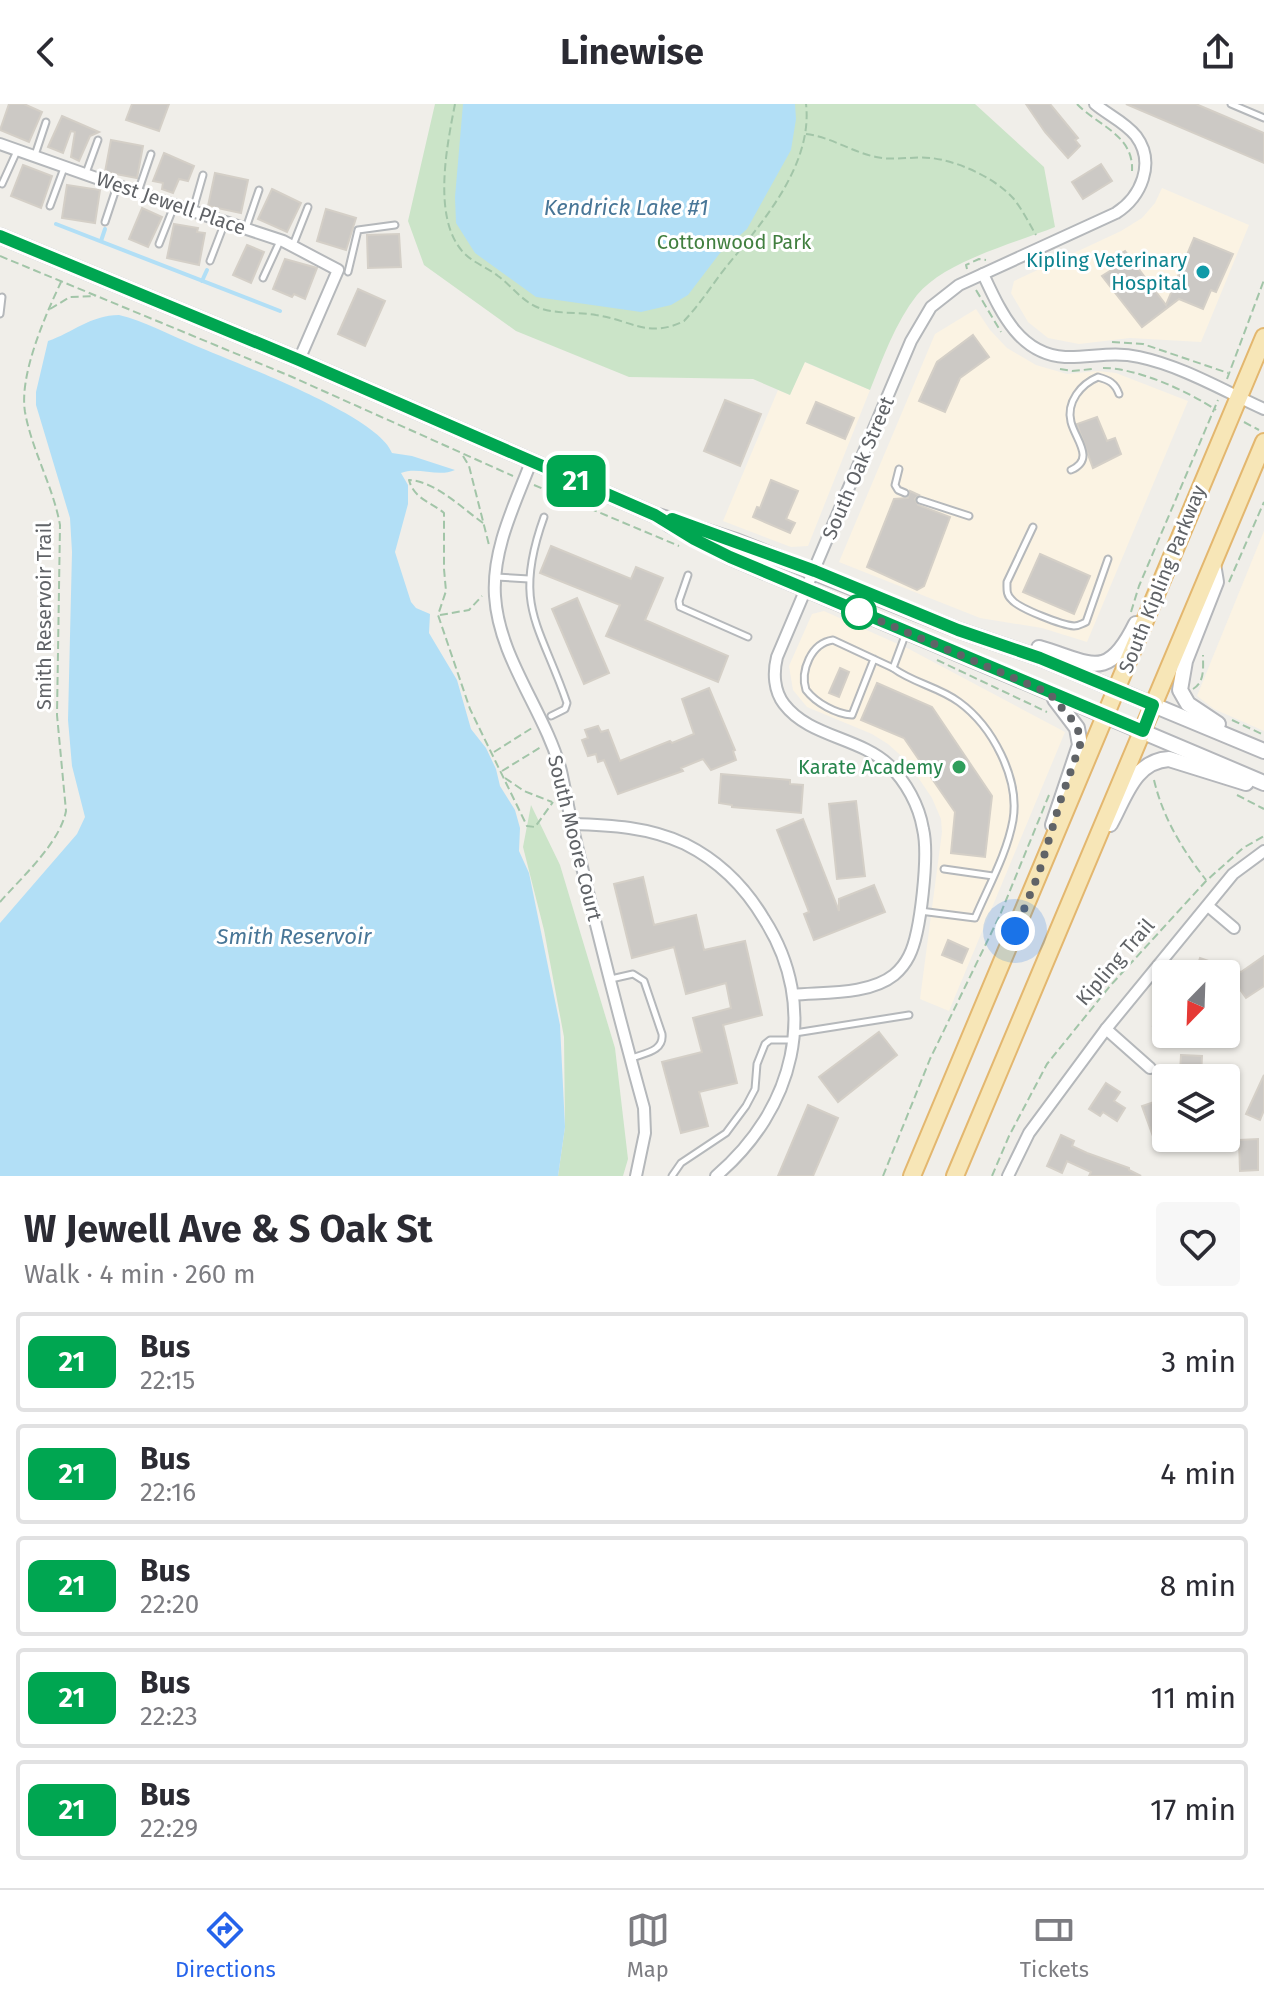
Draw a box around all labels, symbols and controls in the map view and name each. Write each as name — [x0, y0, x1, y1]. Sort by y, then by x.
icon: back — [24, 30, 68, 74]
text: Linewise — [560, 30, 704, 74]
icon: share — [1196, 30, 1240, 74]
street label: West Jewell Place — [93, 166, 249, 240]
water label: Kendrick Lake #1 — [544, 194, 708, 221]
park label: Cottonwood Park — [657, 230, 812, 254]
place label: Kipling Veterinary Hospital — [1026, 248, 1187, 295]
marker: Kipling Veterinary Hospital — [1194, 263, 1212, 281]
street label: South Oak Street — [817, 392, 899, 543]
line badge: 21 — [540, 455, 612, 507]
text: 21 — [563, 464, 589, 497]
street label: South Kipling Parkway — [1113, 481, 1211, 676]
street label: Smith Reservoir Trail — [32, 522, 56, 710]
unlabelled marker — [842, 595, 876, 629]
street label: South Moore Court — [543, 753, 607, 924]
place label: Karate Academy — [798, 755, 943, 779]
marker: Karate Academy — [950, 758, 968, 776]
your location — [995, 911, 1035, 951]
street label: Kipling Trail — [1071, 914, 1159, 1010]
water label: Smith Reservoir — [216, 923, 372, 950]
north arrow — [1152, 960, 1240, 1048]
map controls — [1152, 960, 1240, 1152]
button: layers — [1152, 1064, 1240, 1152]
button: heart — [1156, 1202, 1240, 1286]
text: W Jewell Ave & S Oak St — [24, 1206, 433, 1252]
text: Walk · 4 min · 260 m — [24, 1259, 256, 1290]
text: Bus — [140, 1329, 190, 1365]
text: 3 min — [1161, 1344, 1236, 1380]
text: 21 — [59, 1345, 85, 1378]
text: 22:15 — [140, 1365, 195, 1396]
text: Bus — [140, 1441, 190, 1477]
text: 4 min — [1160, 1456, 1236, 1492]
text: 21 — [59, 1457, 85, 1490]
text: 22:16 — [140, 1477, 196, 1508]
text: Bus — [140, 1553, 190, 1589]
text: 8 min — [1160, 1568, 1236, 1604]
text: 21 — [59, 1569, 85, 1602]
text: 22:20 — [140, 1589, 199, 1620]
text: Bus — [140, 1665, 190, 1701]
text: 11 min — [1151, 1680, 1236, 1716]
text: 21 — [59, 1681, 85, 1714]
text: 22:23 — [140, 1701, 198, 1732]
text: Bus — [140, 1777, 190, 1813]
text: 17 min — [1150, 1792, 1236, 1828]
text: 21 — [59, 1793, 85, 1826]
text: 22:29 — [140, 1813, 198, 1844]
tab: Directions — [175, 1908, 276, 1983]
tab: Map — [626, 1908, 670, 1983]
tab: Tickets — [1020, 1908, 1089, 1983]

